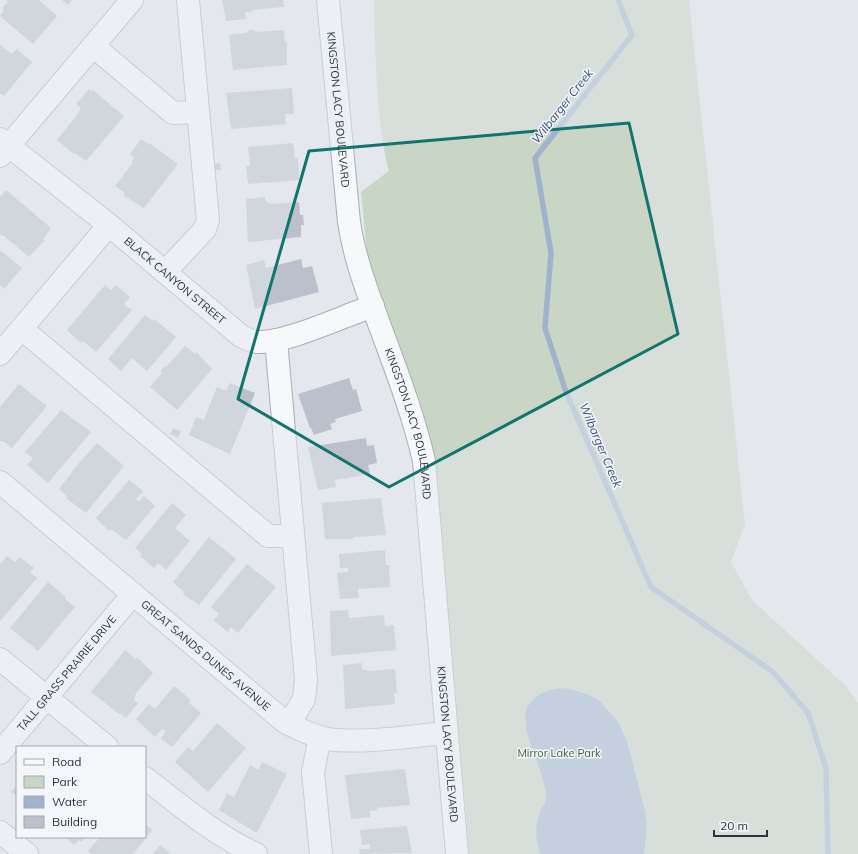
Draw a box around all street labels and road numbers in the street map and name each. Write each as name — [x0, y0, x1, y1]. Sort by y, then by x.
street label: KINGSTON LACY BOULEVARD — [324, 31, 353, 188]
street label: BLACK CANYON STREET — [121, 234, 229, 327]
street label: KINGSTON LACY BOULEVARD — [382, 346, 434, 500]
street label: GREAT SANDS DUNES AVENUE — [138, 597, 273, 714]
street label: TALL GRASS PRAIRIE DRIVE — [14, 612, 119, 734]
street label: KINGSTON LACY BOULEVARD — [434, 666, 461, 823]

